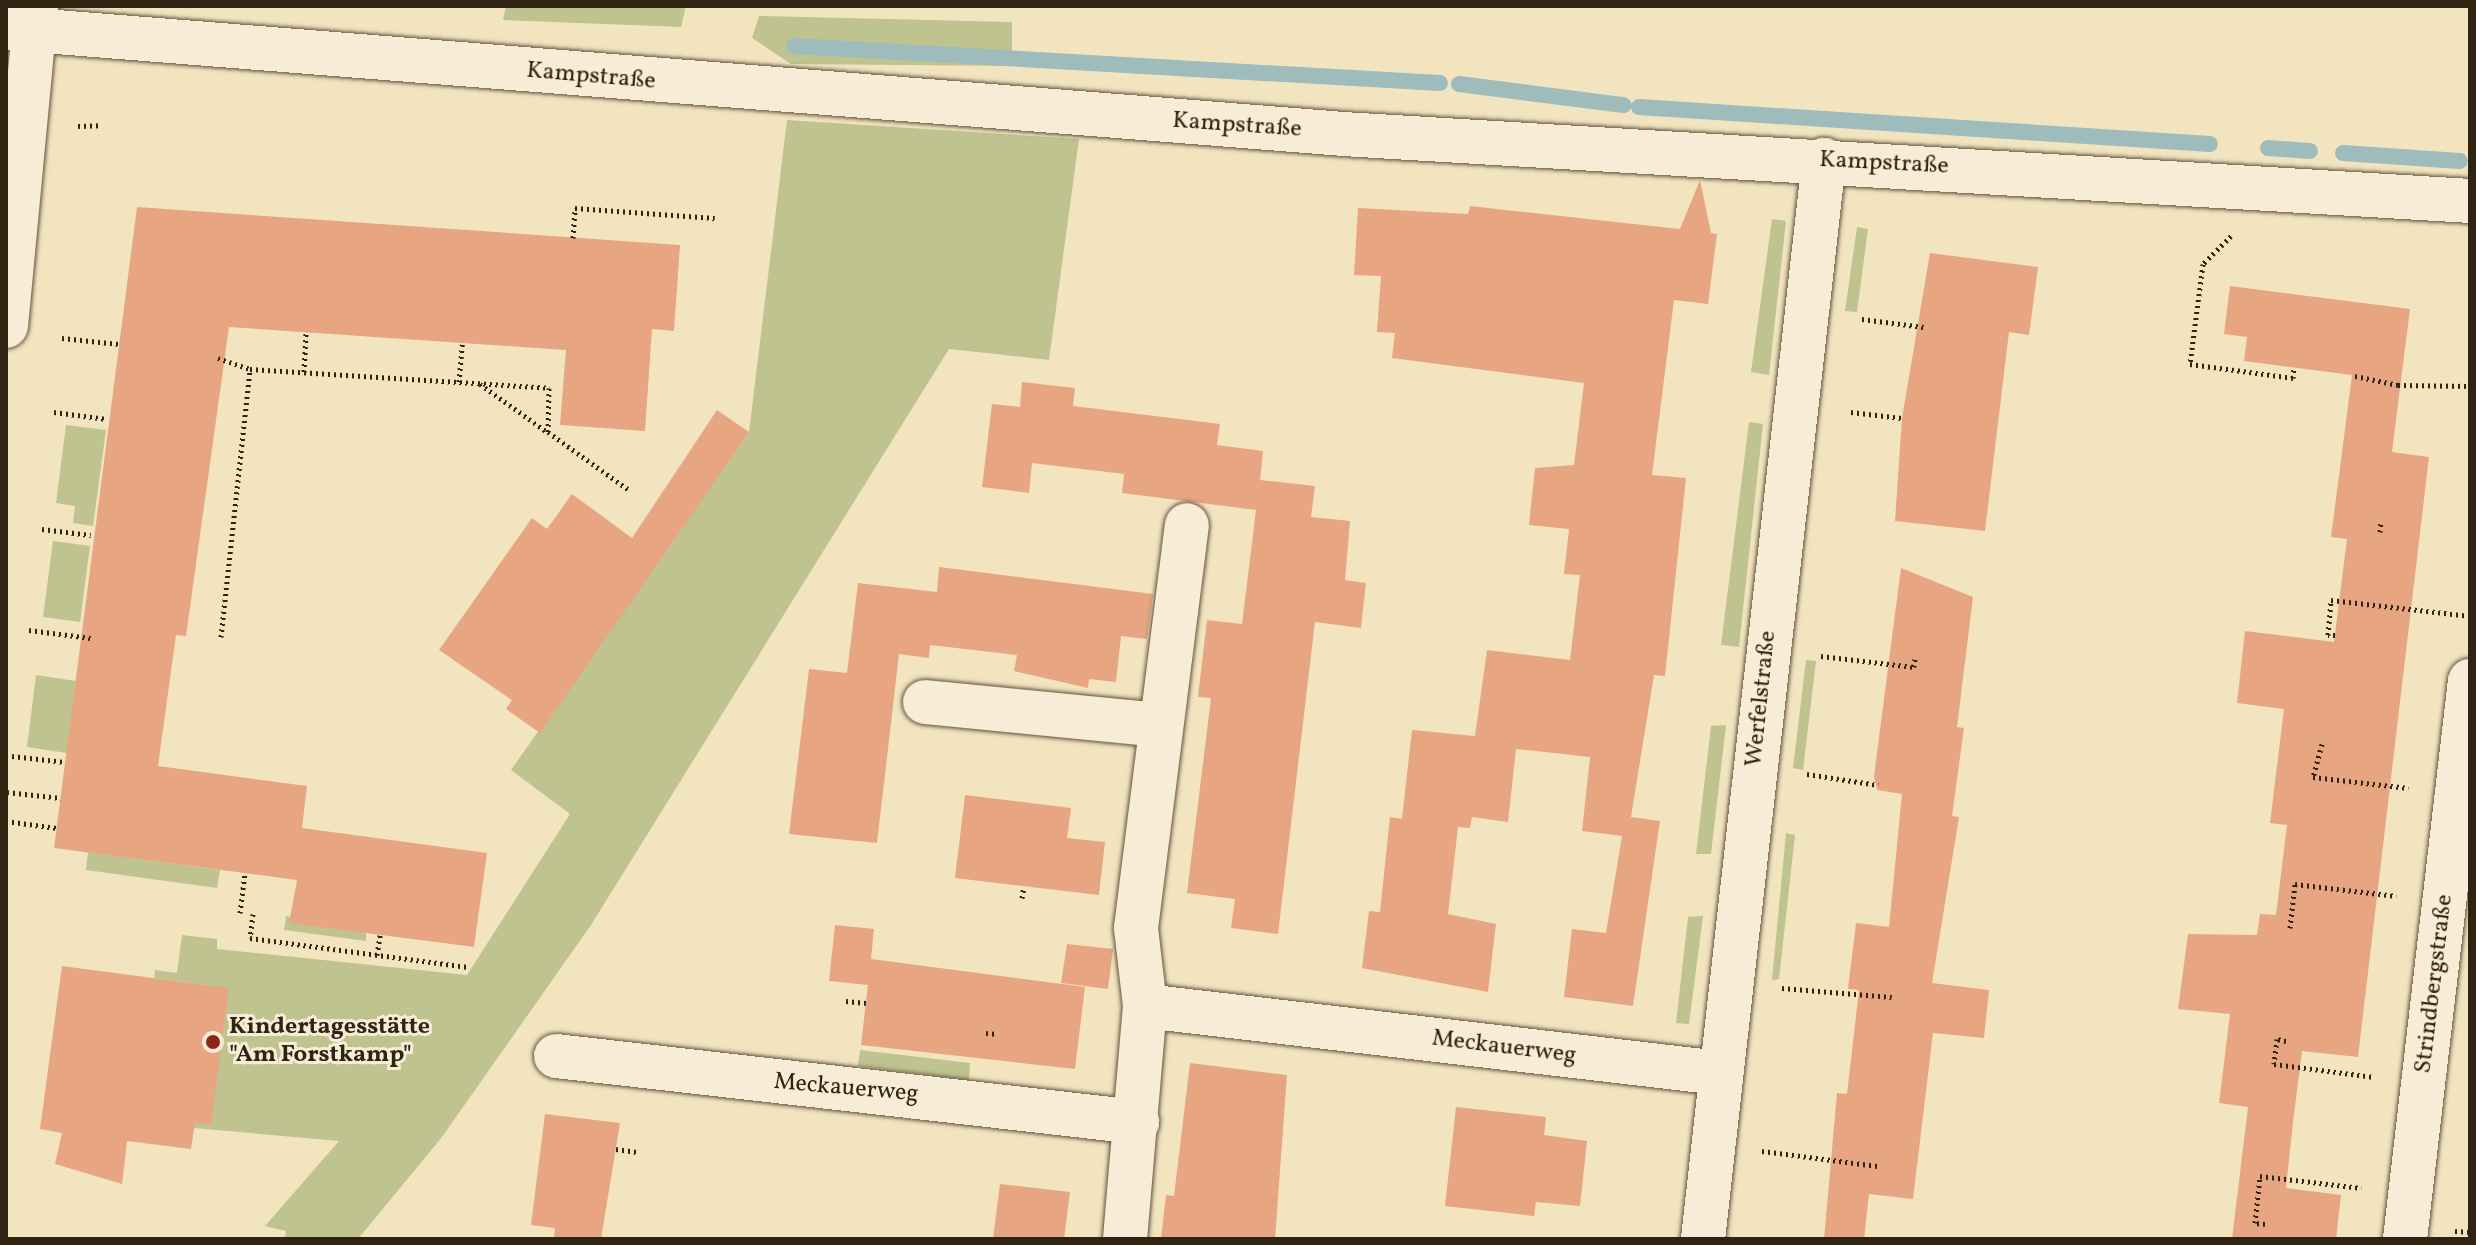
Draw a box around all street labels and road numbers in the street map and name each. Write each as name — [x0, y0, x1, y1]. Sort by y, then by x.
street label: Kampstraße — [525, 57, 657, 97]
street label: Kampstraße — [1171, 107, 1303, 145]
street label: Kampstraße — [1819, 146, 1949, 182]
street label: Werfelstraße — [1741, 629, 1783, 769]
street label: Strindbergstraße — [2410, 893, 2460, 1075]
street label: Meckauerweg — [1430, 1025, 1578, 1071]
street label: Meckauerweg — [772, 1068, 920, 1110]

